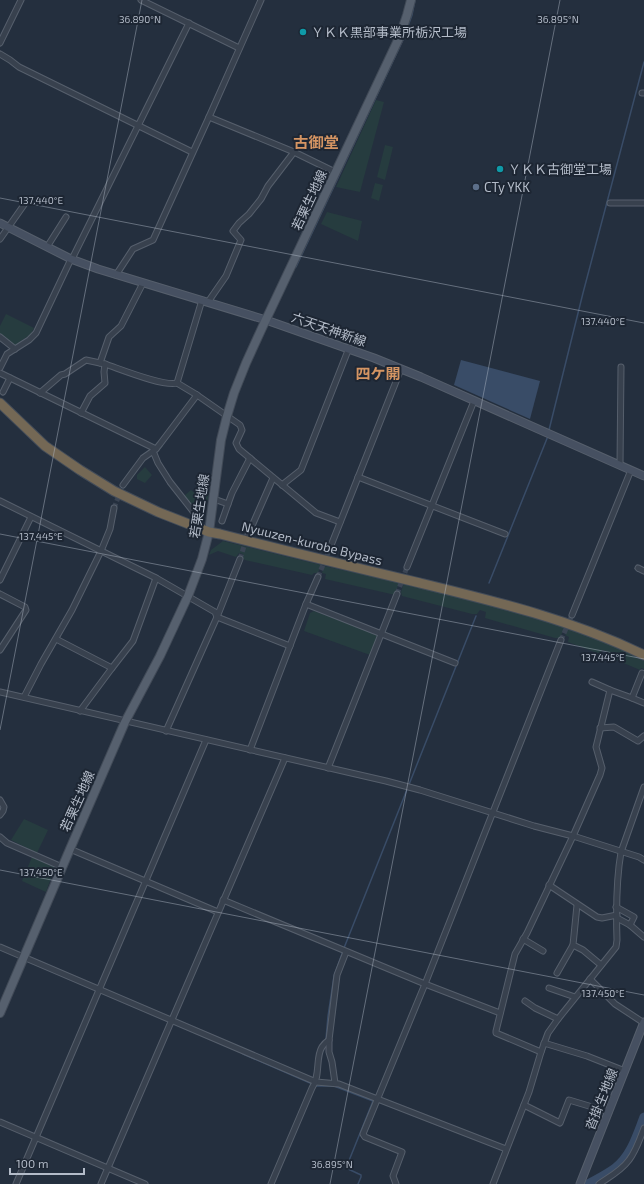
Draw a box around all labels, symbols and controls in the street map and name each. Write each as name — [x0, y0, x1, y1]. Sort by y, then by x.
text: 36.890°N — [119, 13, 161, 25]
text: 36.895°N — [537, 13, 579, 25]
place label: ＹＫＫ黒部事業所栃沢工場 — [311, 24, 467, 40]
marker: ＹＫＫ黒部事業所栃沢工場 — [298, 27, 308, 37]
district label: 古御堂 — [293, 133, 339, 151]
place label: ＹＫＫ古御堂工場 — [508, 161, 612, 177]
marker: ＹＫＫ古御堂工場 — [495, 164, 505, 174]
street label: 若栗生地線 — [288, 167, 330, 233]
place label: CTy YKK — [484, 179, 530, 195]
marker: CTy YKK — [471, 182, 481, 192]
text: 137.440°E — [19, 194, 63, 206]
street label: 六天天神新線 — [290, 309, 368, 349]
text: 137.440°E — [581, 315, 625, 327]
district label: 四ケ開 — [355, 364, 401, 382]
street label: 若栗生地線 — [186, 473, 212, 539]
street label: Nyuuzen-kurobe Bypass — [240, 518, 384, 568]
text: 137.445°E — [19, 530, 63, 542]
text: 137.445°E — [581, 651, 625, 663]
street label: 若栗生地線 — [56, 768, 98, 834]
text: 137.450°E — [19, 866, 63, 878]
text: 137.450°E — [581, 987, 625, 999]
street label: 沓掛生地線 — [581, 1066, 621, 1132]
scale bar — [10, 1150, 84, 1176]
text: 100 m — [16, 1156, 48, 1170]
text: 36.895°N — [311, 1158, 353, 1170]

